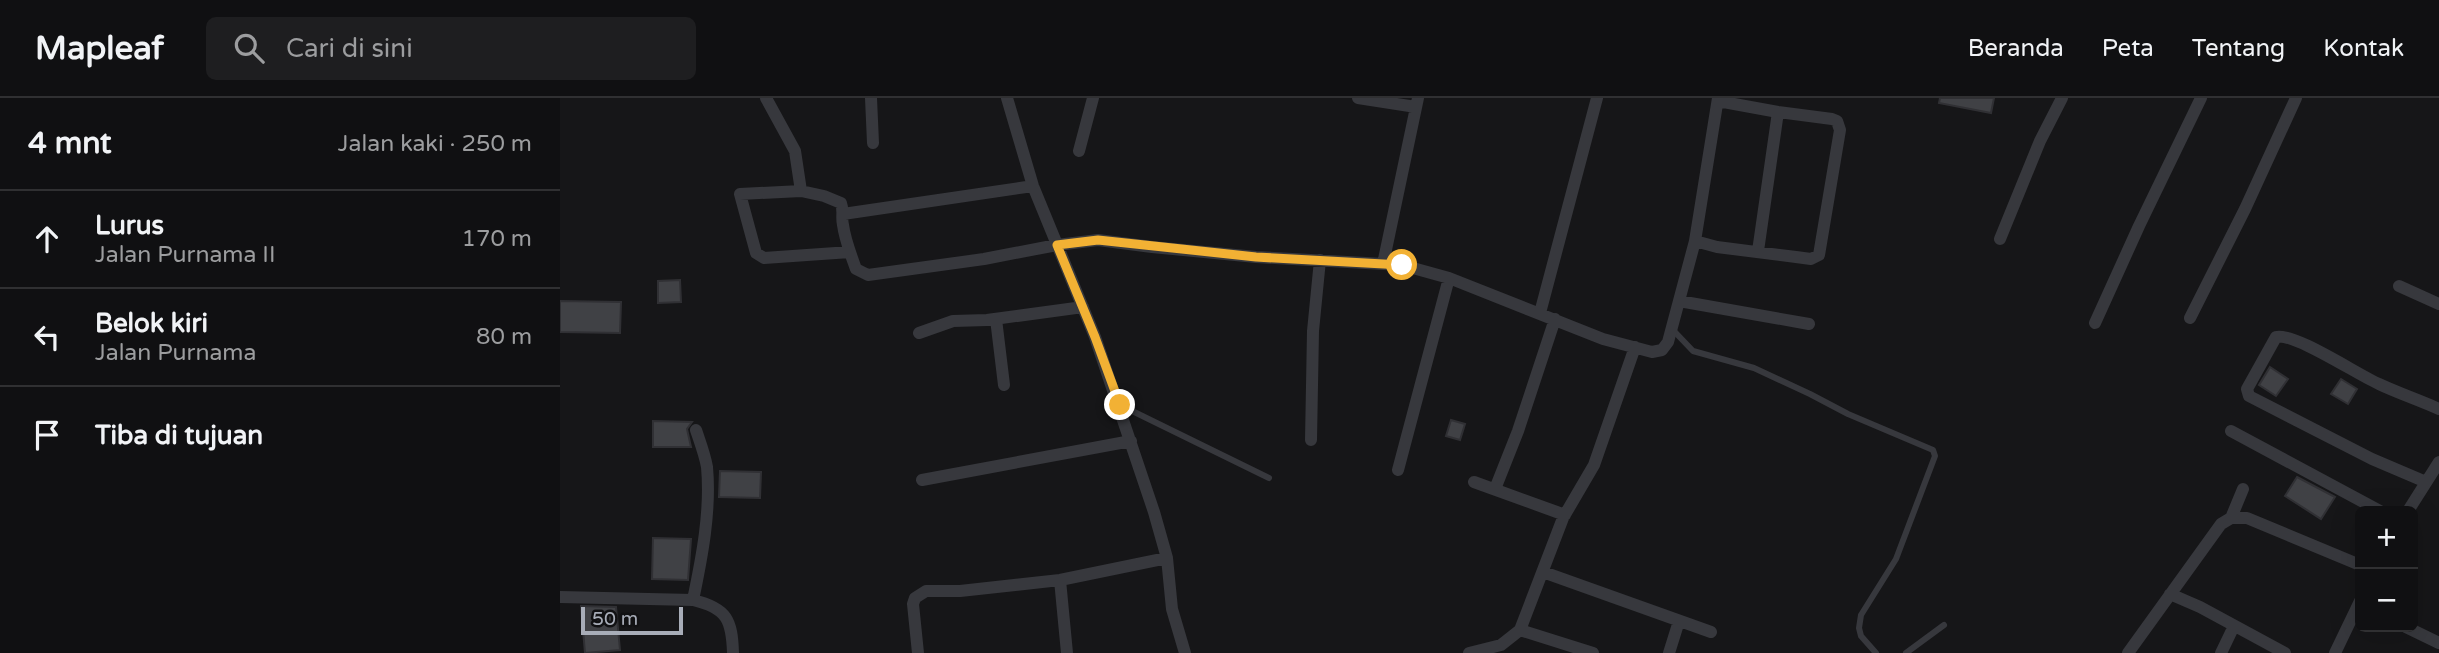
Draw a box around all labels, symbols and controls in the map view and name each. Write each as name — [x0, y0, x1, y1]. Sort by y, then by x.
search box — [206, 17, 696, 80]
text: Mapleaf — [35, 29, 164, 68]
icon: search — [230, 29, 268, 67]
text: Cari di sini — [286, 33, 413, 64]
text: Beranda — [1968, 34, 2064, 63]
text: Peta — [2102, 34, 2154, 63]
text: Tentang — [2192, 34, 2285, 63]
text: Kontak — [2323, 34, 2404, 63]
text: 4 mnt — [28, 125, 112, 162]
text: Jalan kaki · 250 m — [338, 130, 532, 158]
text: Lurus — [95, 210, 164, 241]
icon: ahead — [28, 220, 66, 258]
text: 170 m — [462, 225, 532, 253]
text: Jalan Purnama II — [95, 241, 275, 269]
route start — [1386, 249, 1417, 280]
text: Belok kiri — [95, 308, 208, 339]
icon: left — [28, 318, 66, 356]
text: 80 m — [476, 323, 532, 351]
text: Jalan Purnama — [95, 339, 256, 367]
route end — [1104, 389, 1135, 420]
icon: arrive — [28, 416, 66, 454]
text: Tiba di tujuan — [95, 420, 263, 451]
map controls — [2355, 506, 2418, 632]
button: + — [2355, 506, 2418, 569]
button: − — [2355, 569, 2418, 632]
scale bar — [581, 604, 682, 636]
text: 50 m — [592, 608, 638, 630]

